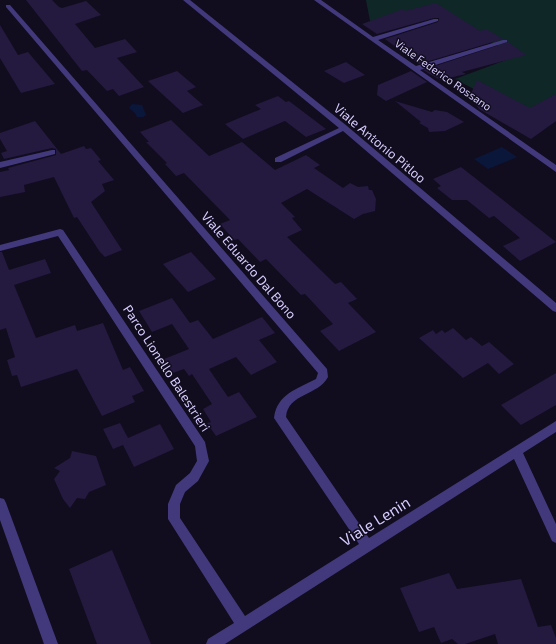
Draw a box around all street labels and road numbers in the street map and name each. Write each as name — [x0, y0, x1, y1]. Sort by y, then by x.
street label: Viale Federico Rossano — [392, 36, 494, 113]
street label: Viale Antonio Pitloo — [331, 100, 429, 186]
street label: Viale Eduardo Dal Bono — [198, 208, 300, 322]
street label: Parco Lionello Balestrieri — [120, 302, 214, 434]
street label: Viale Lenin — [336, 492, 413, 550]

